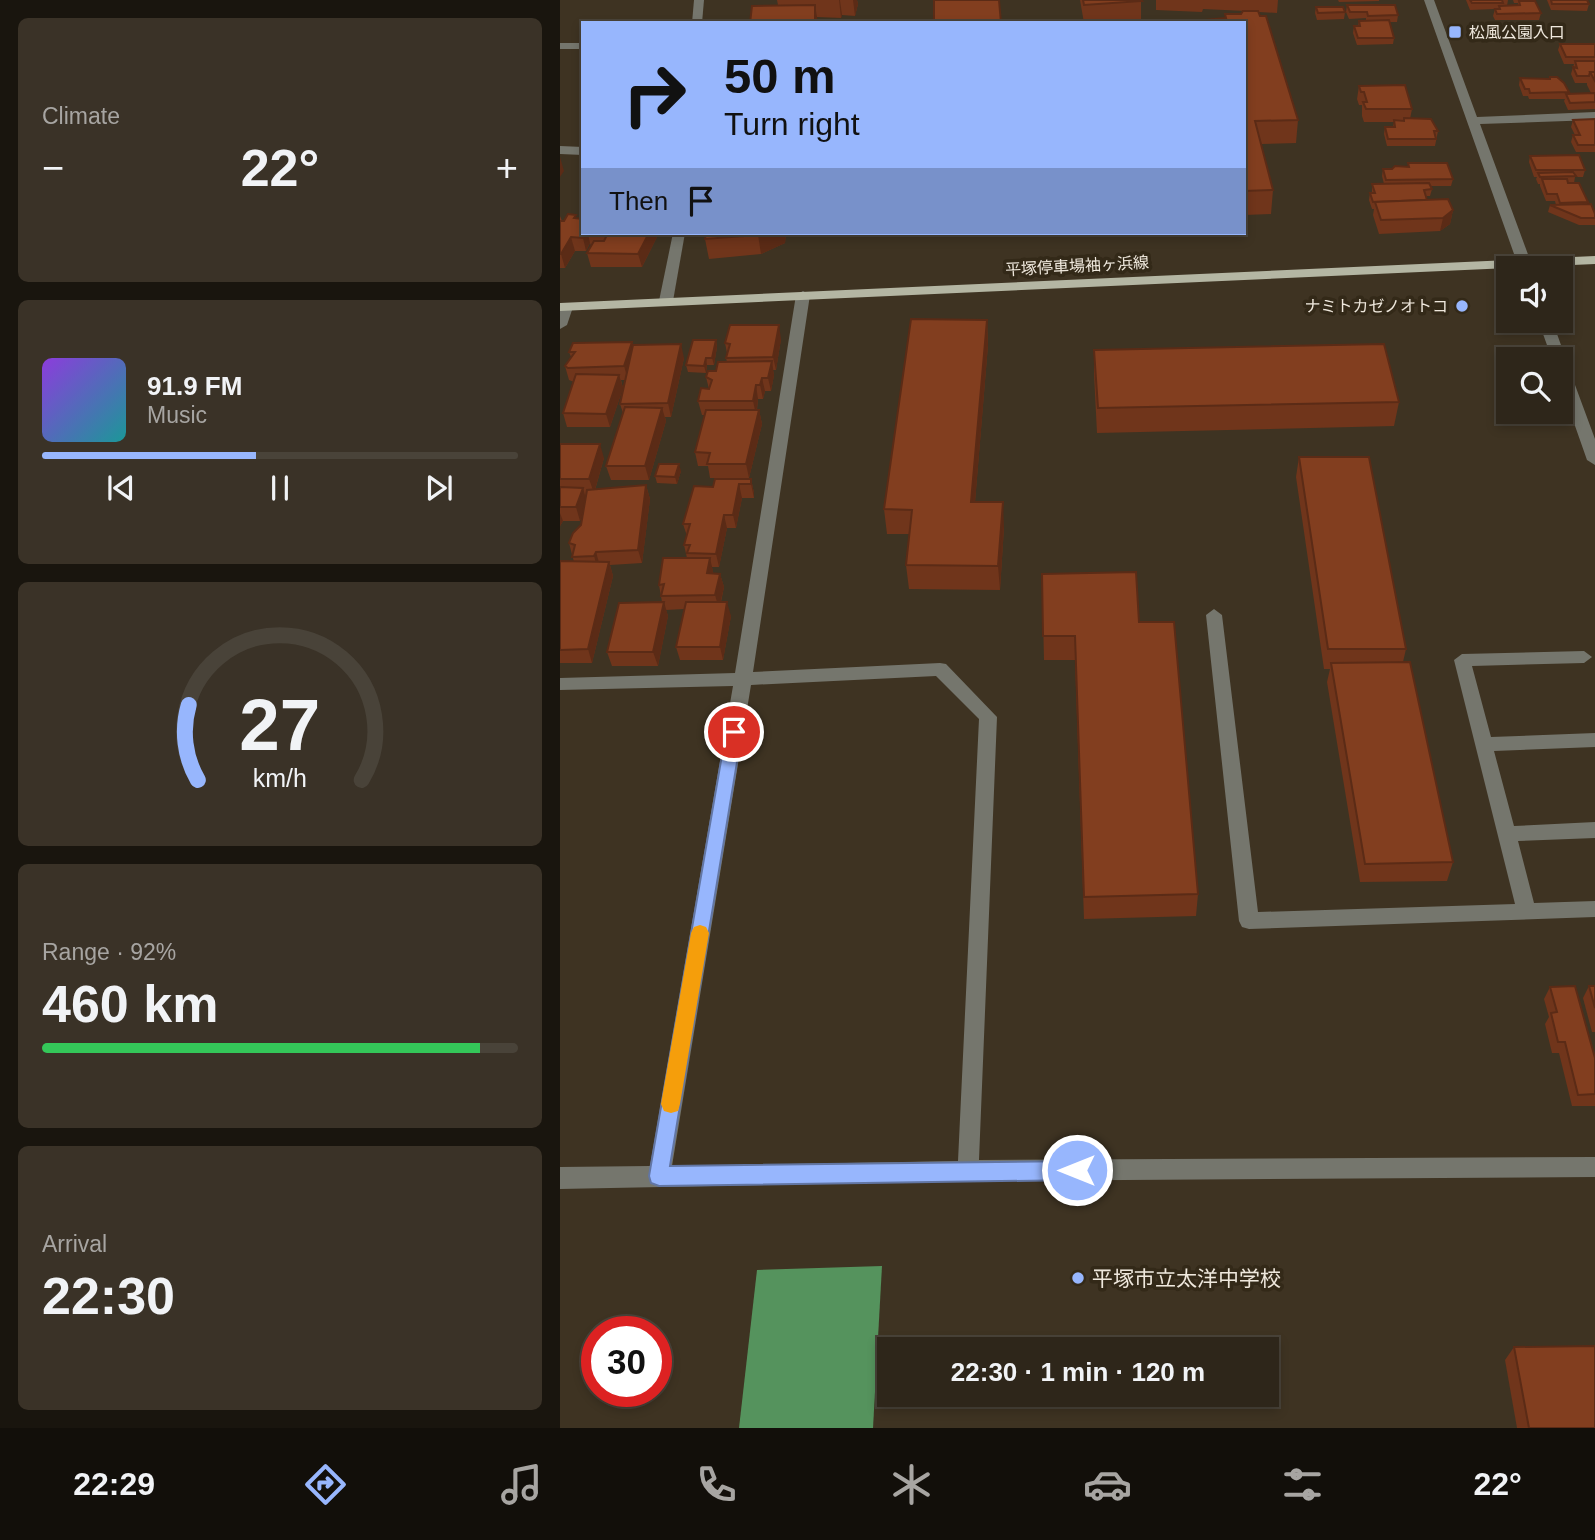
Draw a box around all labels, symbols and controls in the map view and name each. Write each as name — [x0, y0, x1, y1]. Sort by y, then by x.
marker: 松風公園入口 — [1447, 24, 1463, 40]
place label: 松風公園入口 — [1469, 24, 1565, 41]
icon: right — [609, 49, 700, 140]
text: 50 m — [724, 49, 836, 103]
text: Climate — [42, 103, 120, 129]
text: Turn right — [724, 106, 860, 142]
text: 22° — [241, 139, 319, 197]
text: − — [42, 147, 64, 189]
text: + — [496, 147, 518, 189]
icon: arrive — [682, 182, 720, 220]
text: Then — [609, 186, 668, 216]
street label: 平塚停車場袖ヶ浜線 — [1005, 254, 1149, 278]
map controls — [1496, 256, 1573, 424]
button: sound — [1496, 256, 1573, 333]
place label: ナミトカゼノオトコ — [1304, 298, 1448, 315]
marker: ナミトカゼノオトコ — [1454, 298, 1470, 314]
button: search — [1496, 347, 1573, 424]
text: 91.9 FM — [147, 371, 242, 401]
text: Music — [147, 402, 207, 428]
icon: previous — [102, 469, 140, 507]
icon: pause — [261, 469, 299, 507]
icon: next — [420, 469, 458, 507]
text: 27 — [240, 684, 320, 765]
pin — [704, 702, 764, 762]
icon: arrive — [715, 713, 753, 751]
text: km/h — [253, 764, 307, 792]
text: Range · 92% — [42, 939, 176, 965]
text: 460 km — [42, 975, 218, 1033]
position arrow — [1040, 1133, 1114, 1207]
text: Arrival — [42, 1231, 107, 1257]
text: 22:30 — [42, 1267, 175, 1325]
place label: 平塚市立太洋中学校 — [1092, 1267, 1281, 1290]
marker: 平塚市立太洋中学校 — [1070, 1270, 1086, 1286]
speed limit sign: 30 — [581, 1316, 672, 1407]
text: 22:30 · 1 min · 120 m — [951, 1357, 1205, 1387]
icon: directions — [301, 1460, 350, 1509]
icon: music — [497, 1460, 546, 1509]
icon: phone — [692, 1460, 741, 1509]
icon: climate — [887, 1460, 936, 1509]
icon: car — [1083, 1460, 1132, 1509]
icon: filters — [1278, 1460, 1327, 1509]
text: 22:29 — [73, 1466, 155, 1502]
text: 22° — [1473, 1466, 1522, 1502]

